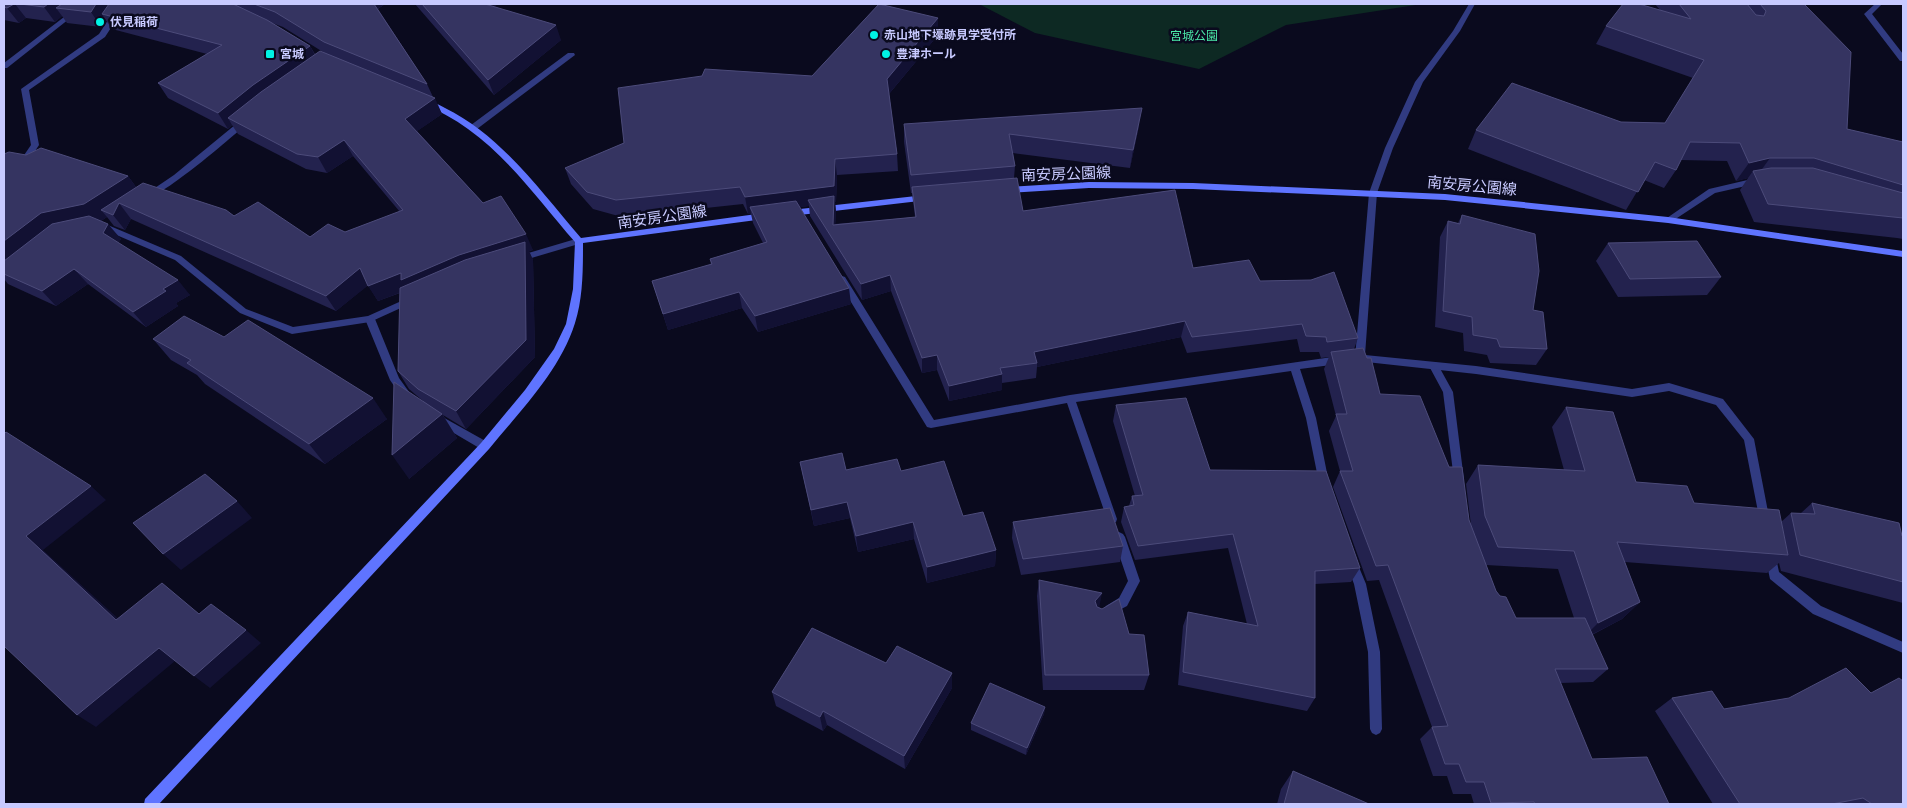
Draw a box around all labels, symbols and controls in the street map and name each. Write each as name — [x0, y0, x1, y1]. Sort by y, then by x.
place label: 伏見稲荷 — [110, 13, 158, 30]
marker: 伏見稲荷 — [94, 16, 106, 28]
place label: 赤山地下壕跡見学受付所 — [884, 26, 1016, 43]
park label: 宮城公園 — [1170, 27, 1218, 44]
marker: 赤山地下壕跡見学受付所 — [868, 29, 880, 41]
place label: 宮城 — [280, 45, 304, 62]
place label: 豊津ホール — [896, 45, 956, 62]
marker: 宮城 — [264, 48, 276, 60]
marker: 豊津ホール — [880, 48, 892, 60]
street label: 南安房公園線 — [1021, 161, 1111, 186]
street label: 南安房公園線 — [1426, 171, 1518, 200]
street label: 南安房公園線 — [616, 200, 708, 233]

